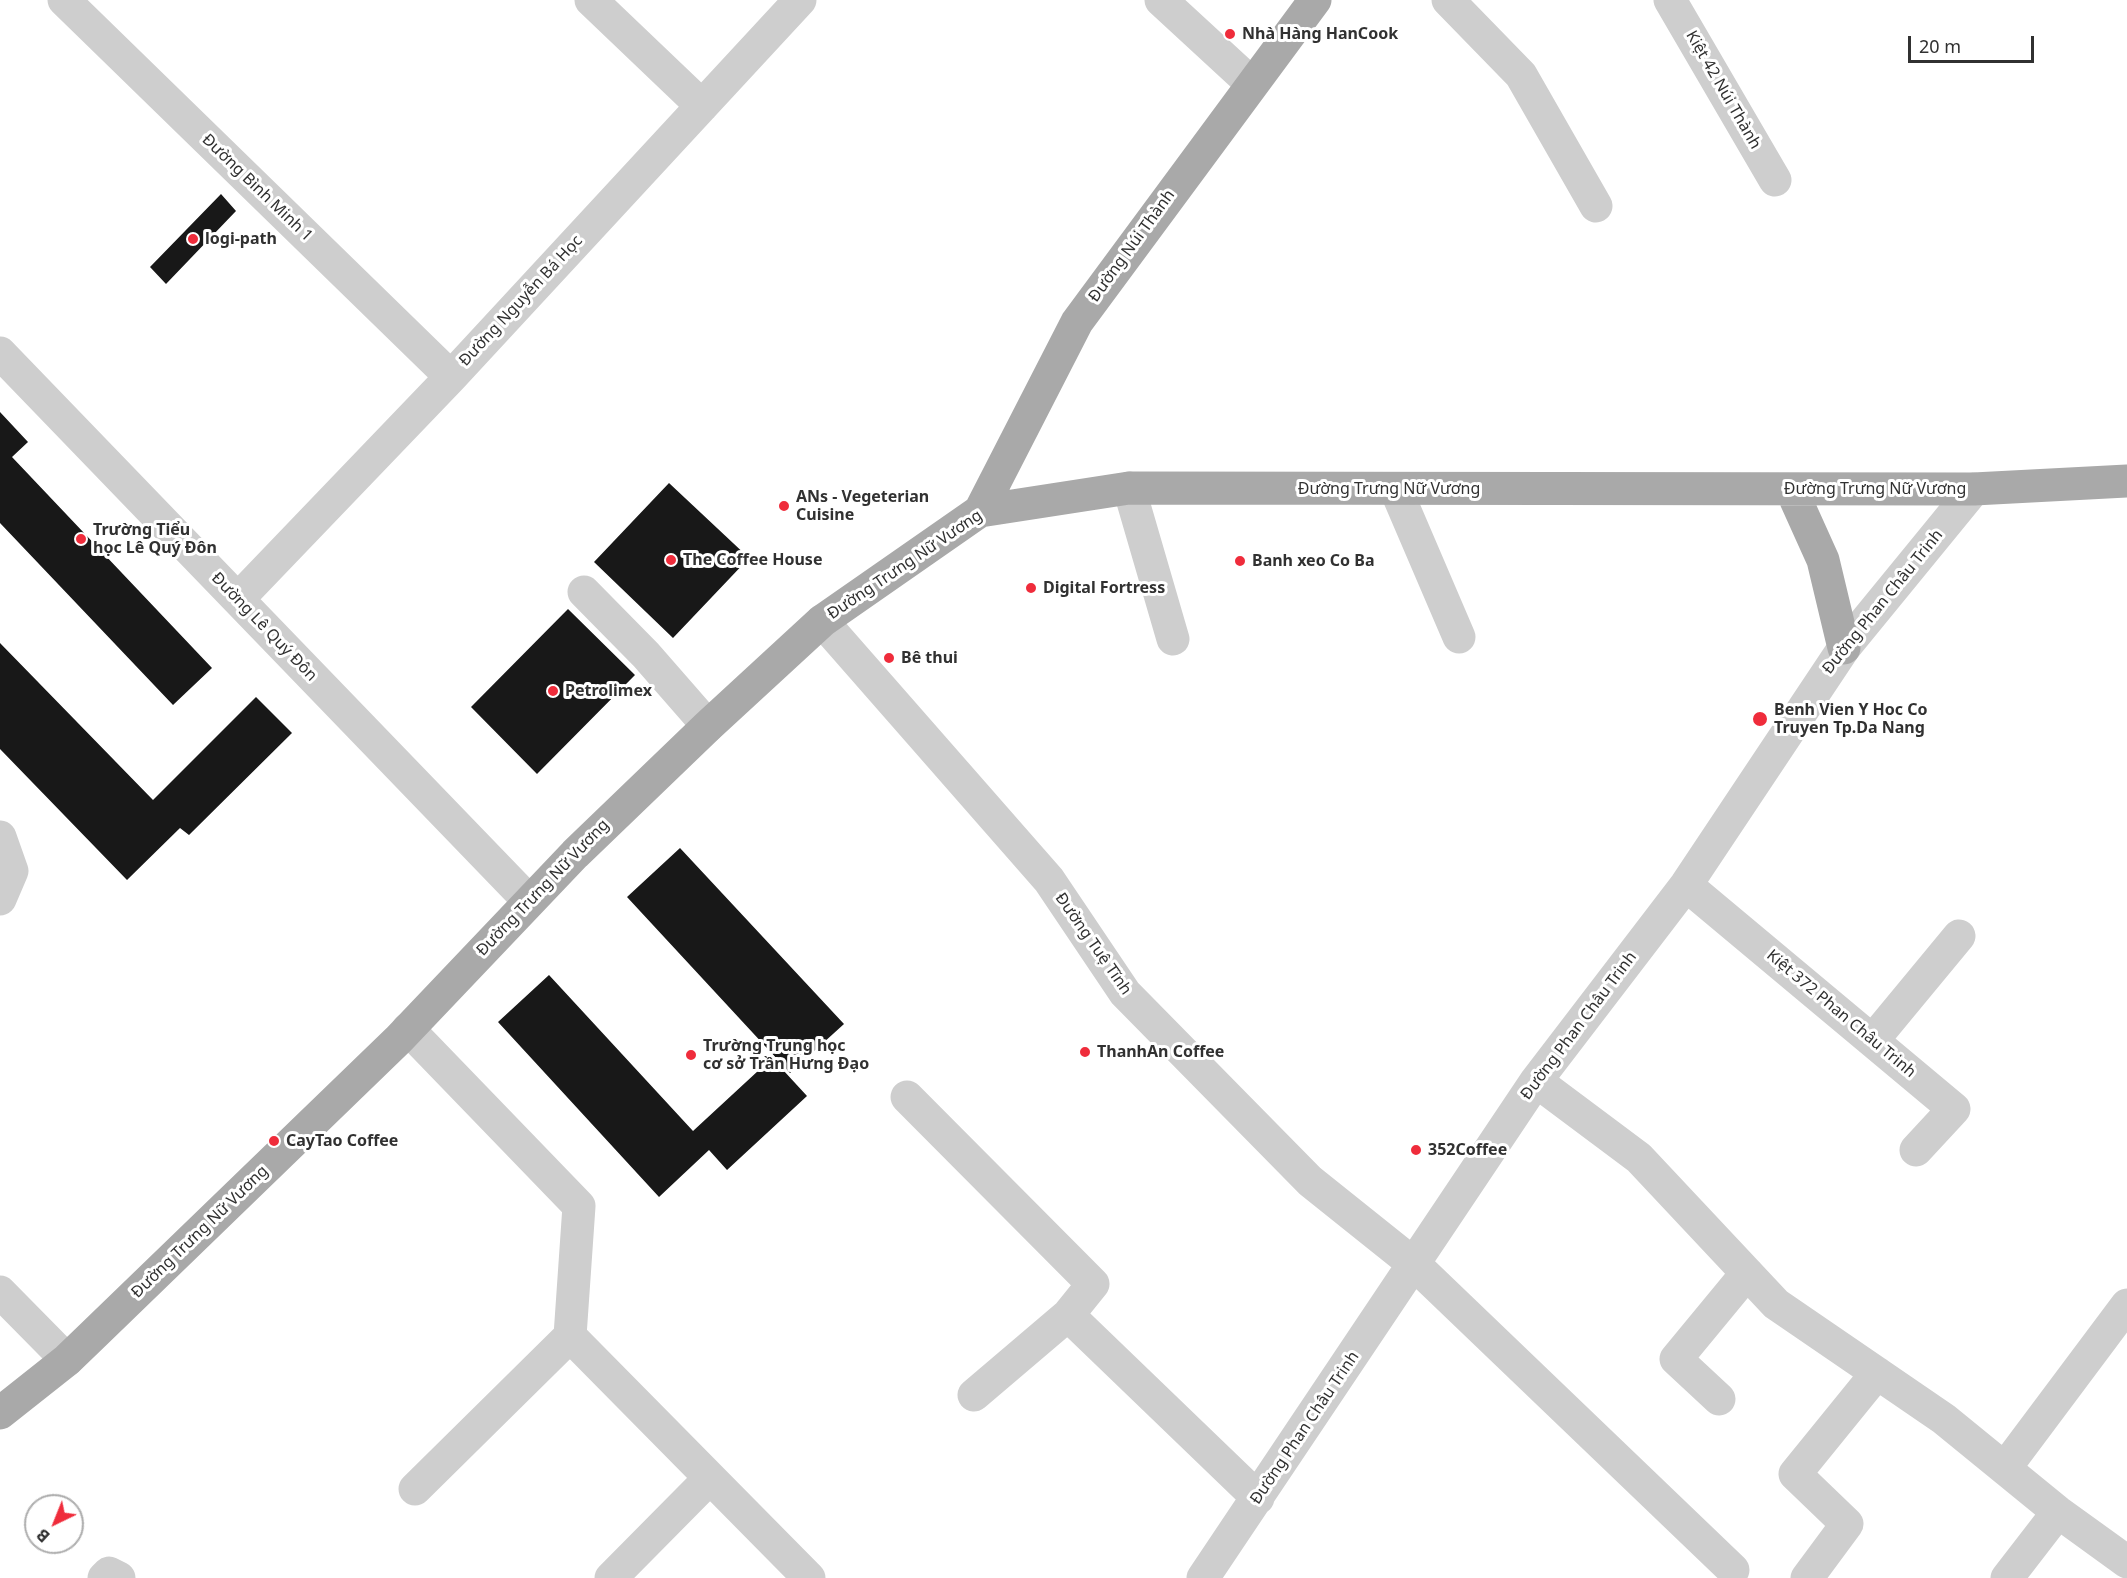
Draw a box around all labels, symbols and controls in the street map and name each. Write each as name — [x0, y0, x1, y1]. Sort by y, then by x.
place label: Nhà Hàng HanCook — [1242, 24, 1398, 44]
scale bar — [1911, 24, 2037, 62]
marker: Nhà Hàng HanCook — [1223, 27, 1237, 41]
street label: Kiệt 42 Núi Thành — [1681, 27, 1765, 153]
text: 20 m — [1919, 34, 1961, 58]
street label: Đường Bình Minh 1 — [198, 130, 316, 246]
street label: Đường Núi Thành — [1085, 186, 1179, 306]
place label: logi-path — [205, 229, 277, 249]
marker: logi-path — [186, 232, 200, 246]
street label: Đường Nguyễn Bá Học — [455, 232, 587, 370]
street label: Đường Trưng Nữ Vương — [1298, 479, 1480, 499]
street label: Đường Trưng Nữ Vương — [1784, 479, 1966, 499]
place label: ANs - Vegeterian Cuisine — [796, 487, 929, 525]
marker: ANs - Vegeterian Cuisine — [777, 499, 791, 513]
street label: Đường Trưng Nữ Vương — [824, 506, 986, 624]
place label: Trường Tiểu học Lê Quý Đôn — [93, 520, 217, 558]
street label: Đường Phan Châu Trinh — [1819, 526, 1947, 678]
marker: Trường Tiểu học Lê Quý Đôn — [74, 532, 88, 546]
place label: The Coffee House — [683, 550, 822, 570]
place label: Banh xeo Co Ba — [1252, 551, 1374, 571]
marker: The Coffee House — [664, 553, 678, 567]
marker: Banh xeo Co Ba — [1233, 554, 1247, 568]
street label: Đường Lê Quý Đôn — [207, 569, 321, 685]
place label: Digital Fortress — [1043, 578, 1165, 598]
marker: Digital Fortress — [1024, 581, 1038, 595]
place label: Bê thui — [901, 648, 958, 668]
marker: Bê thui — [882, 651, 896, 665]
place label: Petrolimex — [565, 681, 652, 701]
marker: Petrolimex — [546, 684, 560, 698]
place label: Benh Vien Y Hoc Co Truyen Tp.Da Nang — [1774, 700, 1928, 738]
marker: Benh Vien Y Hoc Co Truyen Tp.Da Nang — [1751, 710, 1769, 728]
street label: Đường Trưng Nữ Vương — [473, 816, 613, 960]
street label: Đường Tuệ Tĩnh — [1051, 889, 1135, 999]
street label: Kiệt 372 Phan Châu Trinh — [1763, 946, 1919, 1082]
street label: Đường Phan Châu Trinh — [1517, 948, 1641, 1104]
place label: Trường Trung học cơ sở Trần Hưng Đạo — [703, 1036, 869, 1074]
place label: ThanhAn Coffee — [1097, 1042, 1224, 1062]
marker: ThanhAn Coffee — [1078, 1045, 1092, 1059]
marker: Trường Trung học cơ sở Trần Hưng Đạo — [684, 1048, 698, 1062]
place label: CayTao Coffee — [286, 1131, 398, 1151]
marker: CayTao Coffee — [267, 1134, 281, 1148]
place label: 352Coffee — [1428, 1140, 1507, 1160]
marker: 352Coffee — [1409, 1143, 1423, 1157]
street label: Đường Trưng Nữ Vương — [128, 1162, 272, 1302]
street label: Đường Phan Châu Trinh — [1247, 1348, 1363, 1508]
north arrow — [24, 1494, 84, 1554]
text: B — [32, 1524, 54, 1547]

